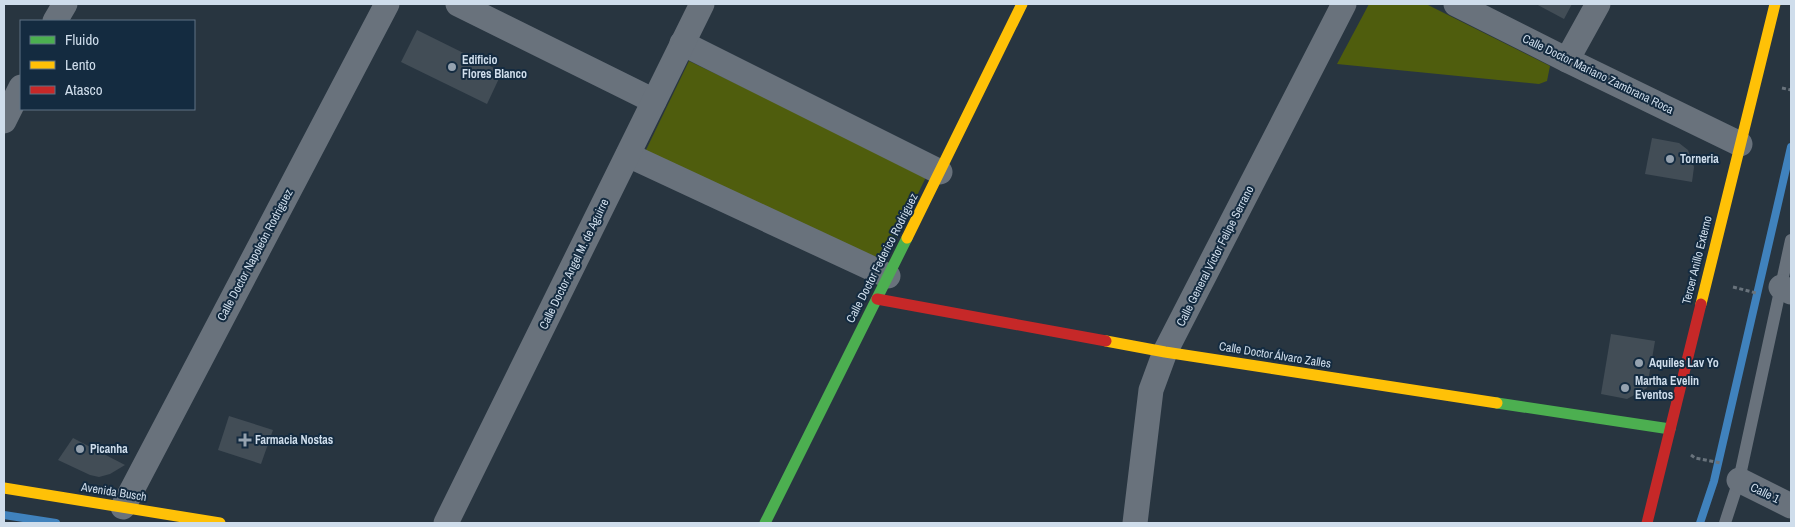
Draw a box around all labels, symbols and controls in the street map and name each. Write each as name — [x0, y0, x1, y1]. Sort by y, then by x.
legend — [20, 20, 195, 110]
text: Fluido — [65, 29, 99, 50]
street label: Calle Doctor Mariano Zambrana Roca — [1520, 30, 1677, 118]
place label: Edificio Flores Blanco — [462, 52, 527, 82]
text: Lento — [65, 54, 96, 75]
marker: Edificio Flores Blanco — [446, 61, 458, 73]
text: Atasco — [64, 79, 103, 100]
place label: Torneria — [1680, 151, 1719, 167]
marker: Torneria — [1664, 153, 1676, 165]
street label: Calle General Víctor Felipe Serrano — [1173, 183, 1257, 329]
street label: Calle Doctor Napoleón Rodriguez — [213, 186, 297, 324]
street label: Calle Doctor Federico Rodriguez — [842, 190, 922, 325]
street label: Calle Doctor Angel M. de Aguirre — [535, 196, 613, 332]
street label: Tercer Anillo Externo — [1678, 214, 1716, 306]
street label: Calle Doctor Álvaro Zalles — [1218, 338, 1332, 372]
place label: Aquiles Lav Yo — [1649, 355, 1719, 371]
marker: Aquiles Lav Yo — [1633, 357, 1645, 369]
place label: Martha Evelin Eventos — [1635, 373, 1699, 403]
marker: Martha Evelin Eventos — [1619, 382, 1631, 394]
place label: Farmacia Nostas — [255, 432, 334, 448]
marker: Farmacia Nostas — [239, 434, 251, 446]
place label: Picanha — [90, 441, 128, 457]
marker: Picanha — [74, 443, 86, 455]
street label: Avenida Busch — [79, 479, 148, 505]
street label: Calle 1 — [1748, 479, 1783, 507]

